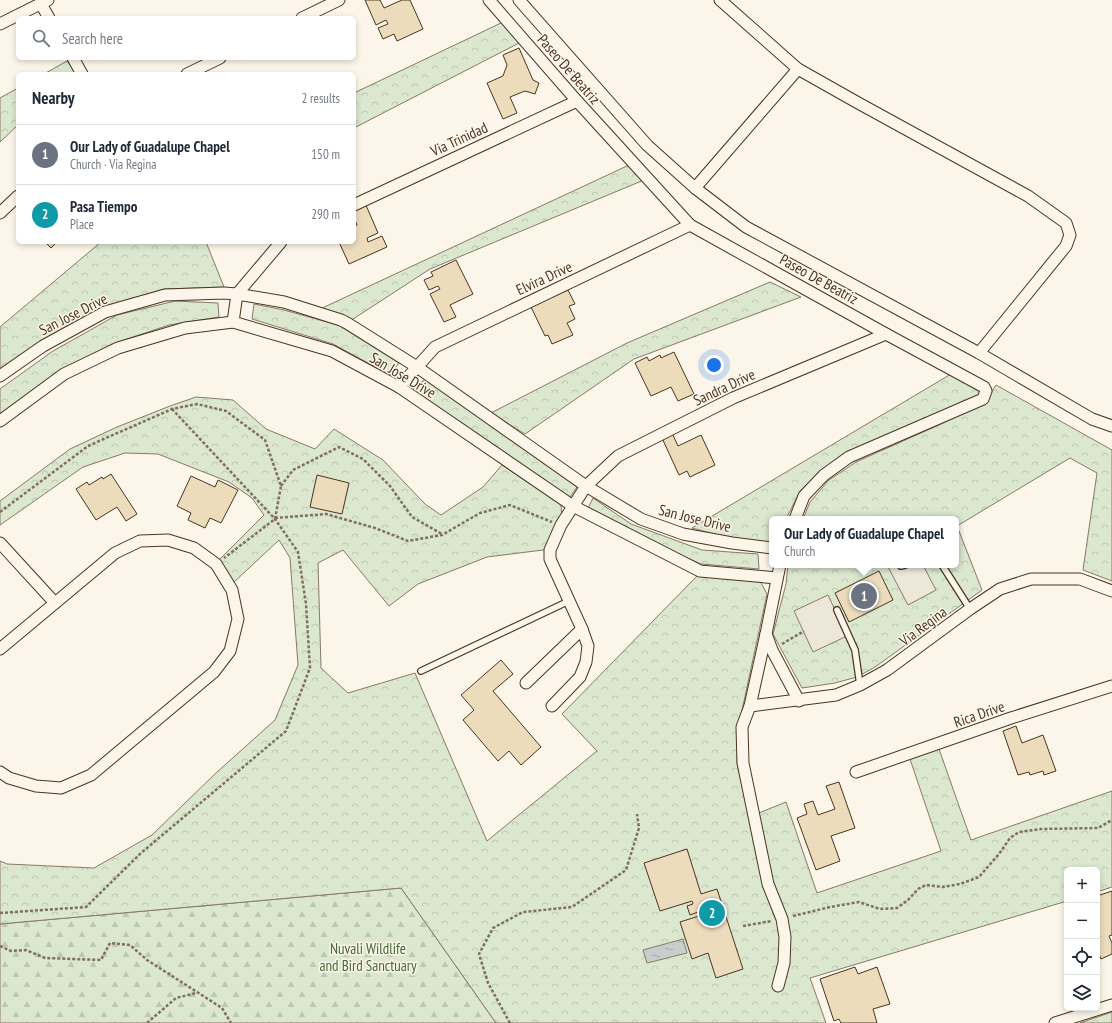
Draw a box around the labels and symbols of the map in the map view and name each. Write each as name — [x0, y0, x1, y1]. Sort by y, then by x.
street label: Paseo De Beatriz — [533, 30, 605, 108]
street label: Via Trinidad — [427, 118, 490, 161]
street label: Paseo De Beatriz — [777, 250, 861, 308]
street label: Elvira Drive — [513, 257, 575, 299]
street label: San Jose Drive — [36, 289, 110, 339]
street label: San Jose Drive — [366, 348, 440, 402]
your location — [704, 355, 724, 375]
street label: Sandra Drive — [690, 364, 758, 410]
street label: San Jose Drive — [657, 500, 733, 536]
pin: 1 — [851, 581, 877, 611]
street label: Via Regina — [895, 602, 950, 651]
street label: Rica Drive — [951, 697, 1007, 731]
pin: 2 — [699, 898, 725, 928]
park label: Nuvali Wildlife and Bird Sanctuary — [319, 939, 417, 975]

